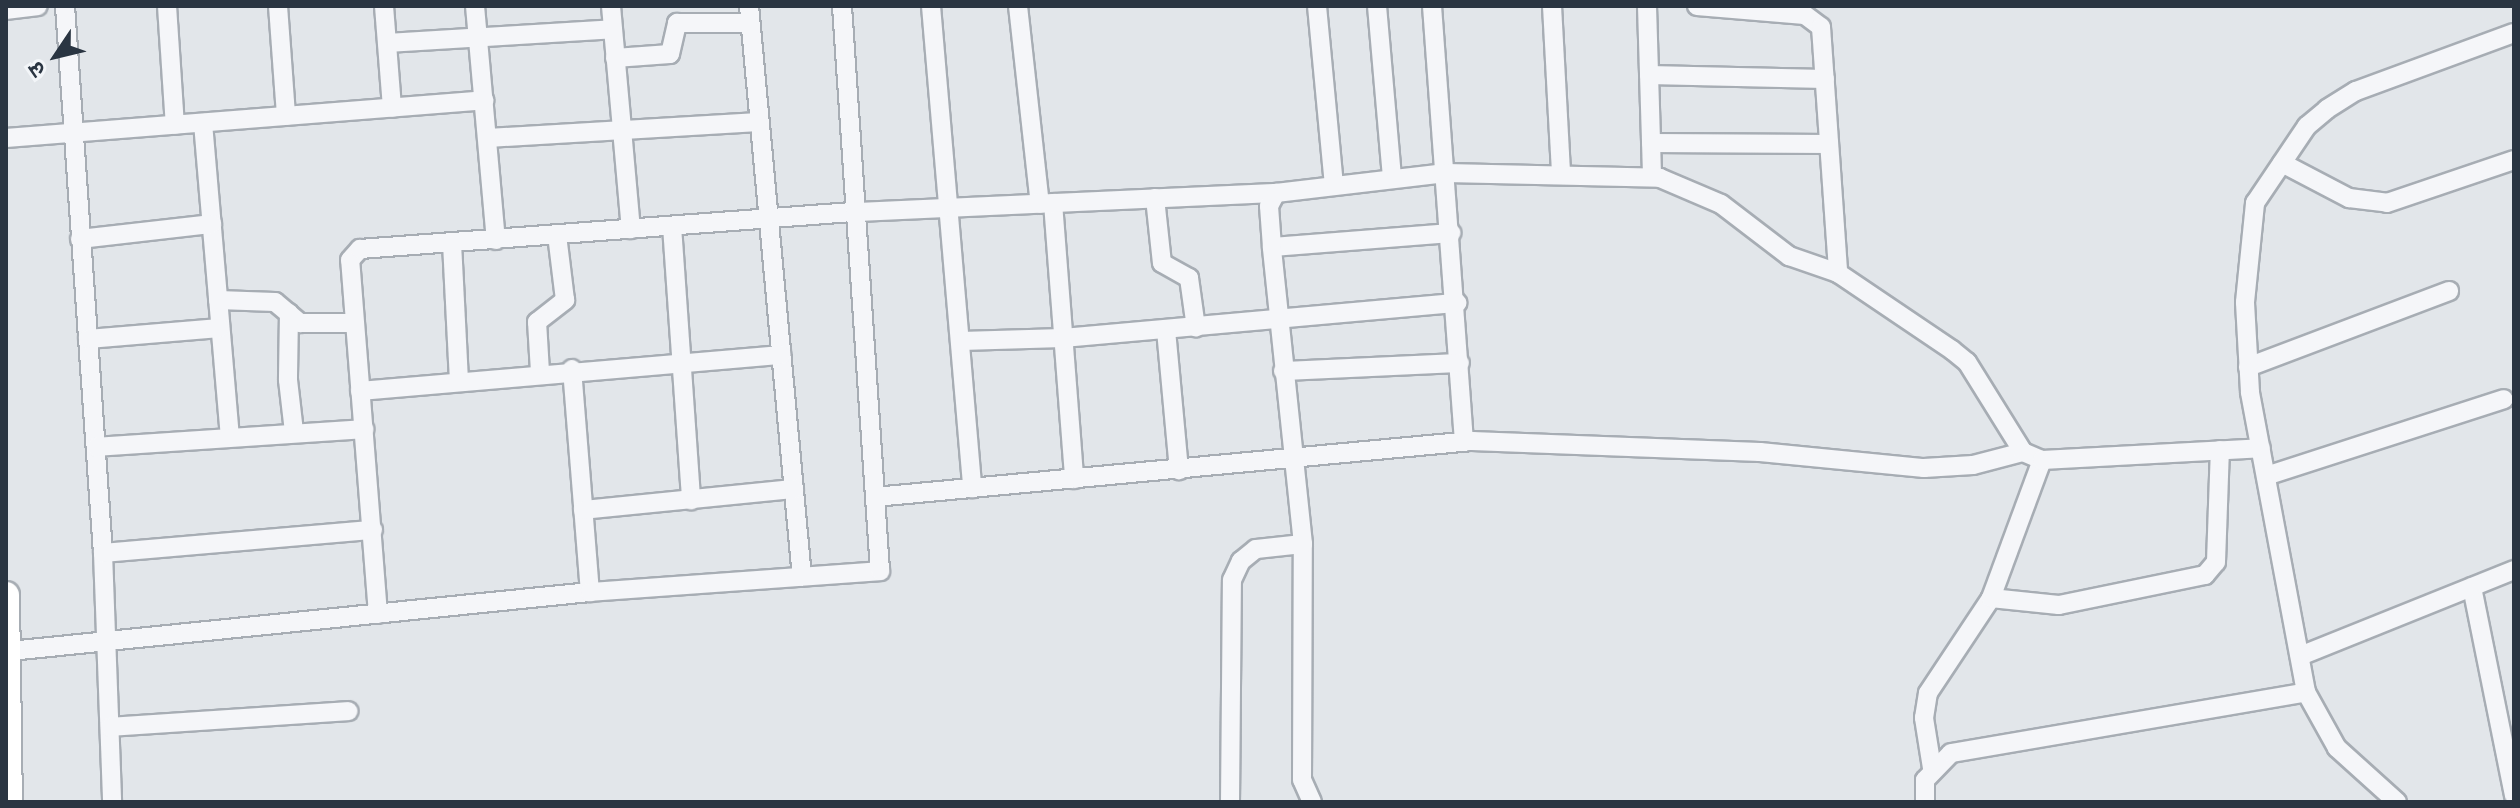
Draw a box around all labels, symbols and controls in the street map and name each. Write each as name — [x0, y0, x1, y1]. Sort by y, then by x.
north arrow — [16, 16, 96, 96]
text: उ — [22, 57, 51, 82]

